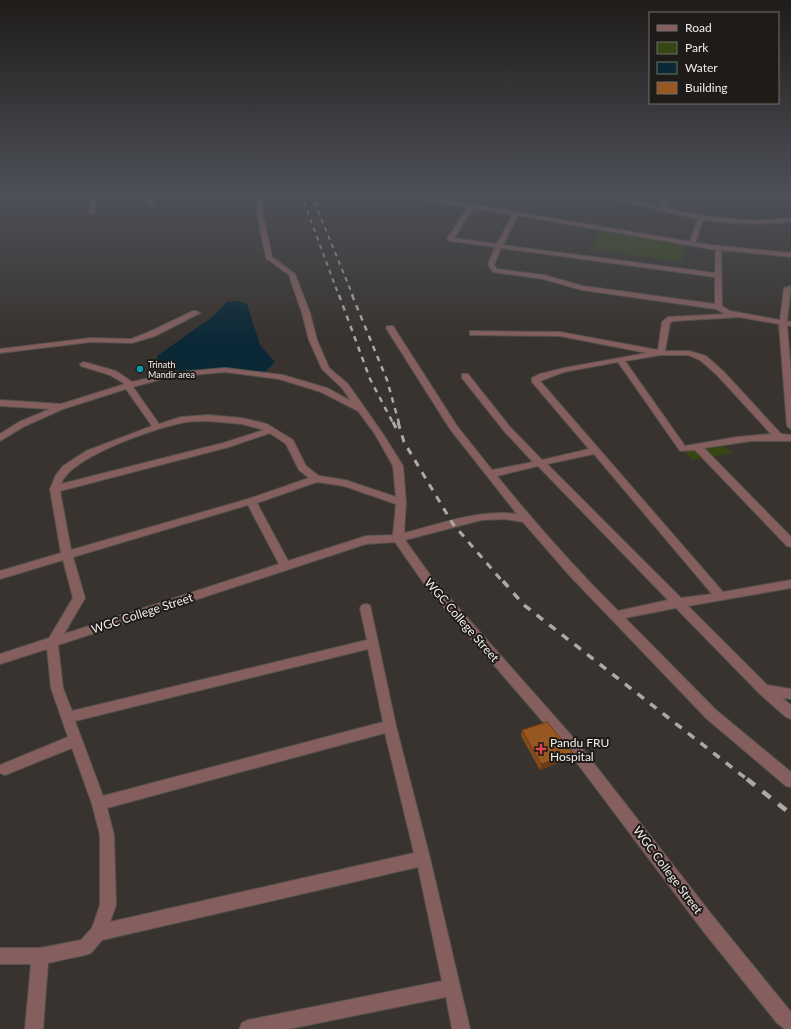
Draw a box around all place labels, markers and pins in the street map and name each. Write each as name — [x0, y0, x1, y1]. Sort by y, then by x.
place label: Trinath Mandir area — [148, 359, 195, 380]
marker: Trinath Mandir area — [135, 364, 145, 374]
place label: Pandu FRU Hospital — [550, 735, 609, 764]
marker: Pandu FRU Hospital — [535, 743, 547, 755]

